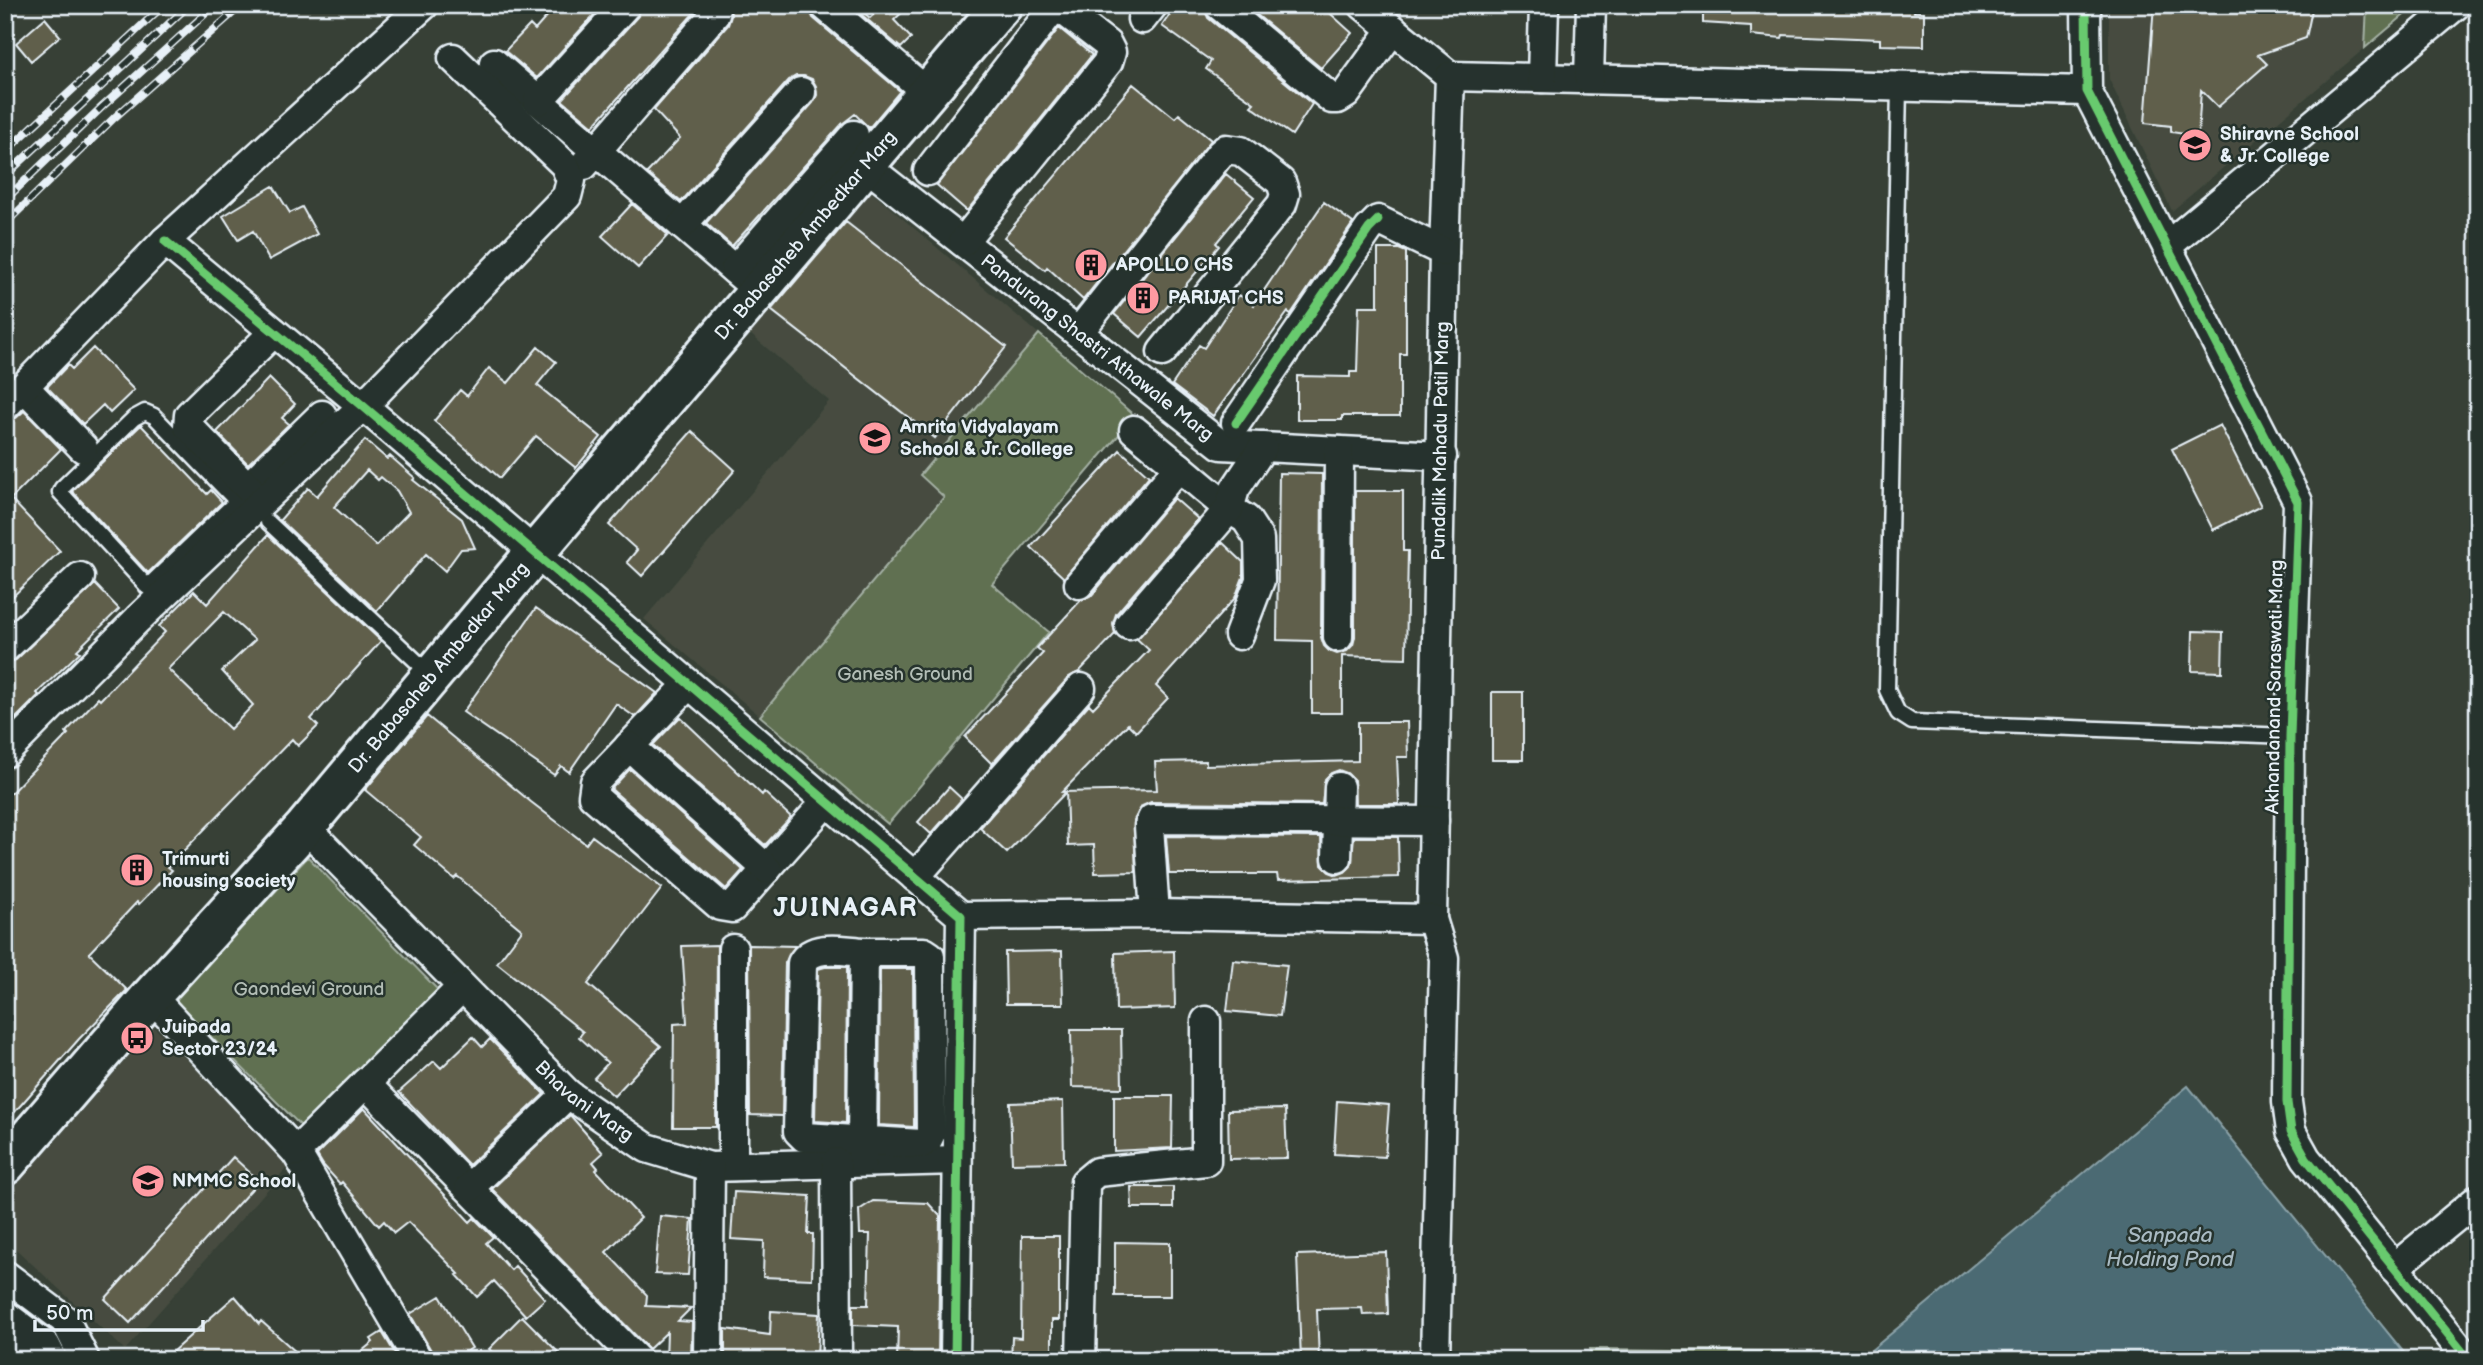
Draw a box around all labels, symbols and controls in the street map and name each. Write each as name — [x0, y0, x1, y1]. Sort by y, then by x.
place label: Shiravne School & Jr. College — [2220, 123, 2359, 168]
street label: Dr. Babasaheb Ambedkar Marg — [710, 126, 901, 345]
school or university icon: Shiravne School & Jr. College — [2176, 126, 2214, 164]
building icon: APOLLO CHS — [1072, 246, 1110, 284]
street label: Pandurang Shastri Athawale Marg — [976, 249, 1218, 446]
place label: APOLLO CHS — [1115, 254, 1233, 277]
building icon: PARIJAT CHS — [1124, 279, 1162, 317]
place label: PARIJAT CHS — [1168, 287, 1284, 310]
street label: Pundalik Mahadu Patil Marg — [1427, 321, 1455, 561]
place label: Amrita Vidyalayam School & Jr. College — [899, 416, 1074, 461]
school or university icon: Amrita Vidyalayam School & Jr. College — [856, 419, 894, 457]
street label: Dr. Babasaheb Ambedkar Marg — [344, 557, 534, 778]
street label: Akhandanand Saraswati Marg — [2261, 560, 2289, 814]
park label: Ganesh Ground — [837, 663, 973, 686]
place label: Trimurti housing society — [162, 848, 296, 893]
building icon: Trimurti housing society — [118, 851, 156, 889]
district label: JUINAGAR — [773, 893, 919, 924]
park label: Gaondevi Ground — [234, 978, 384, 1001]
place label: Juipada Sector 23/24 — [162, 1016, 277, 1061]
bus stop icon: Juipada Sector 23/24 — [118, 1019, 156, 1057]
street label: Bhavani Marg — [530, 1056, 638, 1147]
school or university icon: NMMC School — [129, 1162, 167, 1200]
place label: NMMC School — [172, 1170, 296, 1193]
water label: Sanpada Holding Pond — [2106, 1223, 2235, 1272]
scale bar — [35, 1288, 203, 1332]
text: 50 m — [46, 1301, 93, 1326]

